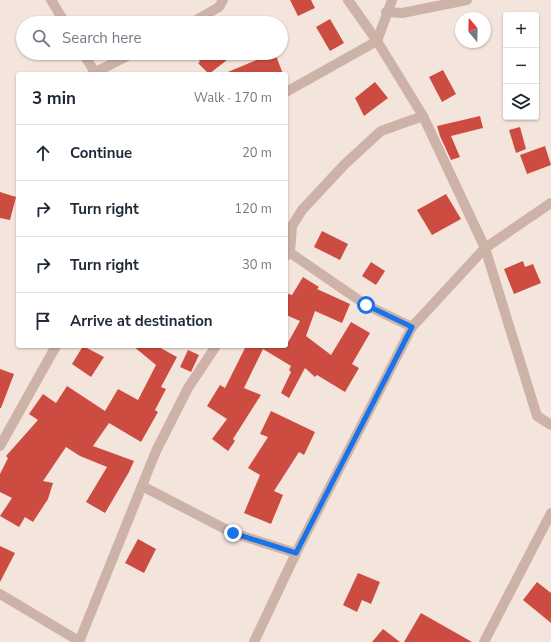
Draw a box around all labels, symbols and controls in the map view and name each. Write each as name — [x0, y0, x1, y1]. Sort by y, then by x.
north arrow — [455, 12, 491, 48]
map controls — [503, 12, 539, 120]
button: + — [503, 12, 539, 48]
search box — [16, 16, 288, 60]
icon: search — [30, 27, 52, 49]
text: Search here — [62, 28, 142, 48]
button: − — [503, 48, 539, 84]
button: layers — [503, 84, 539, 120]
text: 3 min — [32, 87, 76, 110]
text: Walk · 170 m — [194, 89, 272, 107]
icon: ahead — [32, 142, 54, 164]
text: Continue — [70, 143, 132, 163]
text: 20 m — [242, 144, 272, 162]
icon: right — [32, 198, 54, 220]
text: Turn right — [70, 199, 139, 219]
text: 120 m — [234, 200, 272, 218]
icon: right — [32, 254, 54, 276]
text: Turn right — [70, 255, 139, 275]
text: 30 m — [242, 256, 272, 274]
route start — [357, 296, 375, 314]
icon: arrive — [32, 310, 54, 332]
text: Arrive at destination — [70, 311, 213, 331]
route end — [224, 524, 242, 542]

